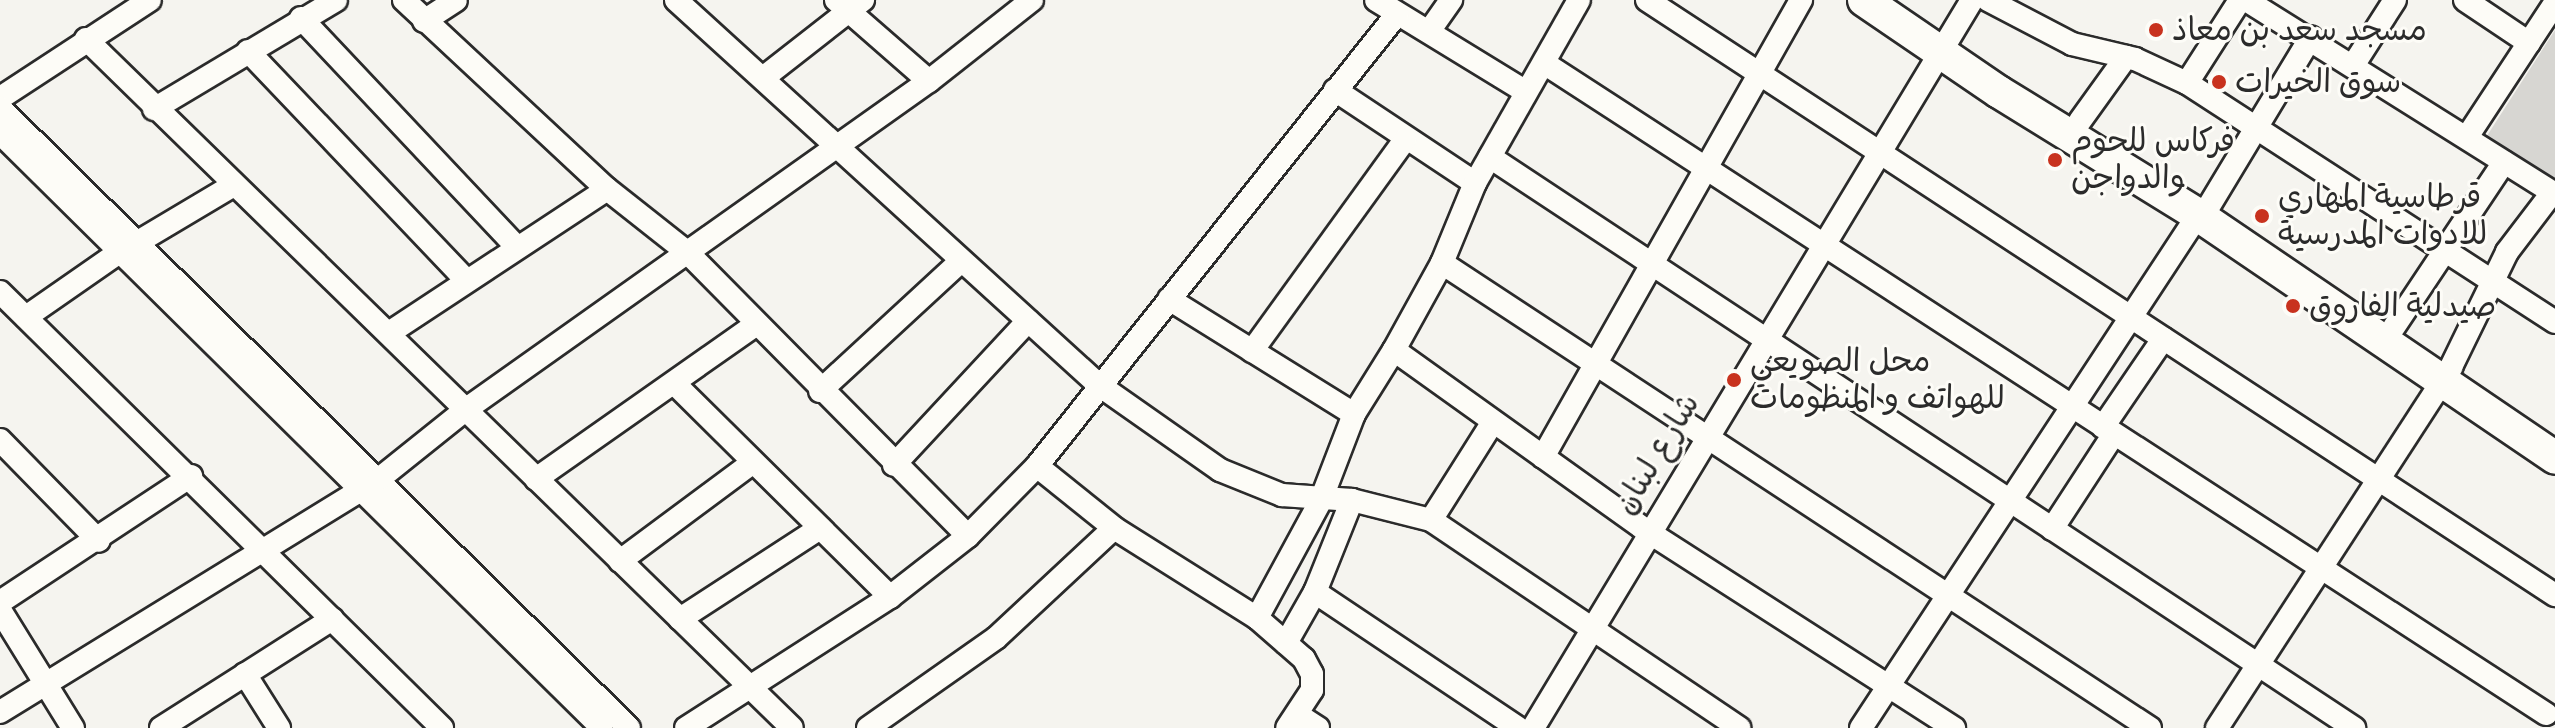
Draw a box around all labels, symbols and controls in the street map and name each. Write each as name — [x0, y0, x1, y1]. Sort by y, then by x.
place label: مسجد سعد بن معاذ — [2172, 11, 2427, 49]
marker: مسجد سعد بن معاذ — [2147, 21, 2165, 39]
place label: سوق الخيرات — [2235, 63, 2401, 101]
marker: سوق الخيرات — [2210, 73, 2228, 91]
place label: فركاس للحوم والدواجن — [2071, 123, 2235, 198]
marker: فركاس للحوم والدواجن — [2046, 151, 2064, 169]
place label: قرطاسية المهاري للادوات المدرسية — [2278, 179, 2488, 254]
marker: قرطاسية المهاري للادوات المدرسية — [2253, 207, 2271, 225]
place label: صيدلية الفاروق — [2309, 287, 2496, 325]
marker: صيدلية الفاروق — [2284, 297, 2302, 315]
place label: محل الصويعي للهواتف و المنظومات — [1750, 343, 2005, 418]
marker: محل الصويعي للهواتف و المنظومات — [1725, 371, 1743, 389]
street label: شارع لبنان — [1606, 387, 1708, 521]

